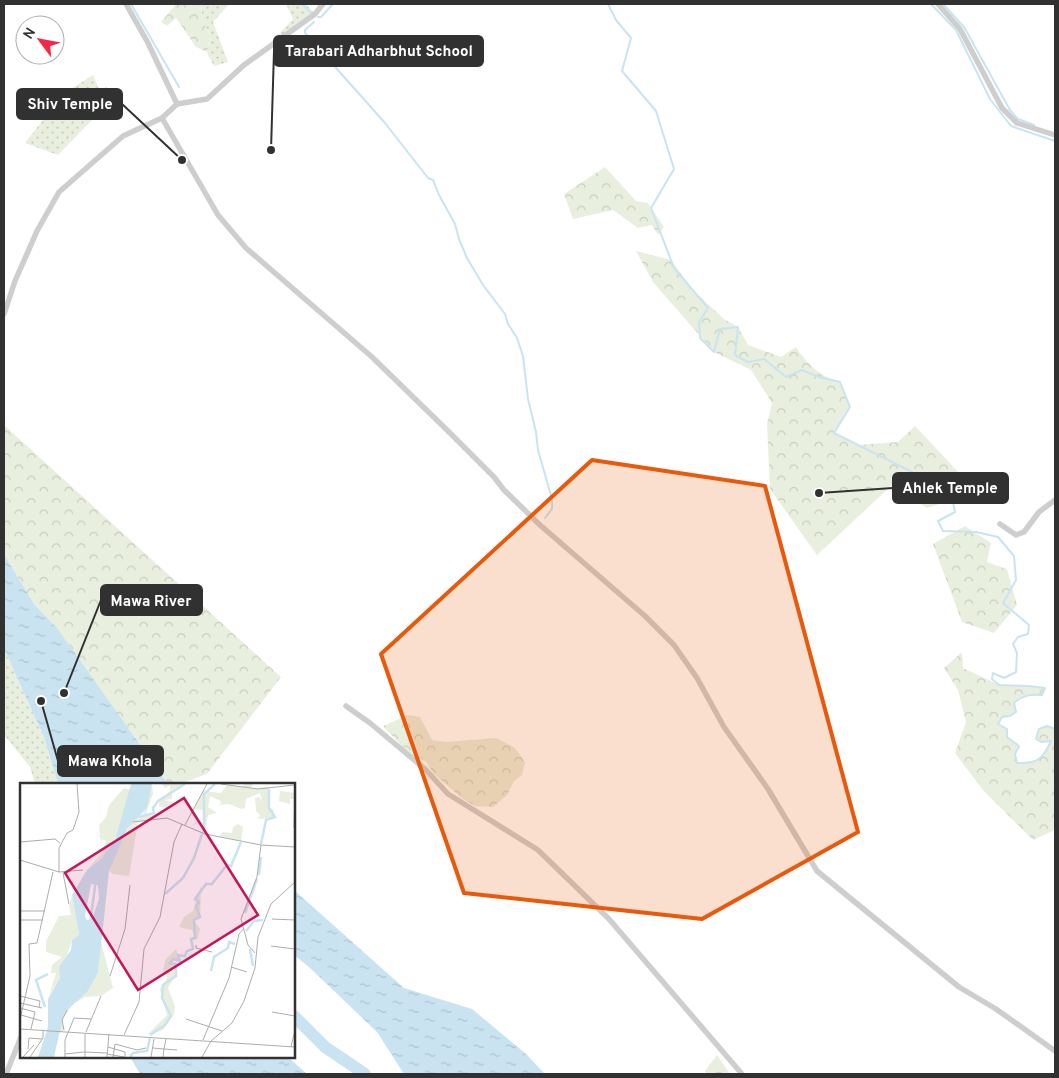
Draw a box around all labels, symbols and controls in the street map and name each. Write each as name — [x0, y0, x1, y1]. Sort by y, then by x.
north arrow — [15, 15, 65, 65]
text: N — [20, 25, 40, 43]
callout: Tarabari Adharbhut School — [274, 36, 483, 66]
text: Tarabari Adharbhut School — [285, 43, 473, 62]
callout: Shiv Temple — [17, 89, 122, 119]
text: Shiv Temple — [27, 96, 113, 115]
callout: Ahlek Temple — [893, 473, 1008, 503]
text: Ahlek Temple — [902, 480, 998, 499]
callout: Mawa River — [101, 585, 202, 615]
text: Mawa River — [110, 593, 192, 612]
callout: Mawa Khola — [58, 746, 163, 776]
text: Mawa Khola — [68, 753, 152, 772]
inset map — [20, 783, 295, 1058]

